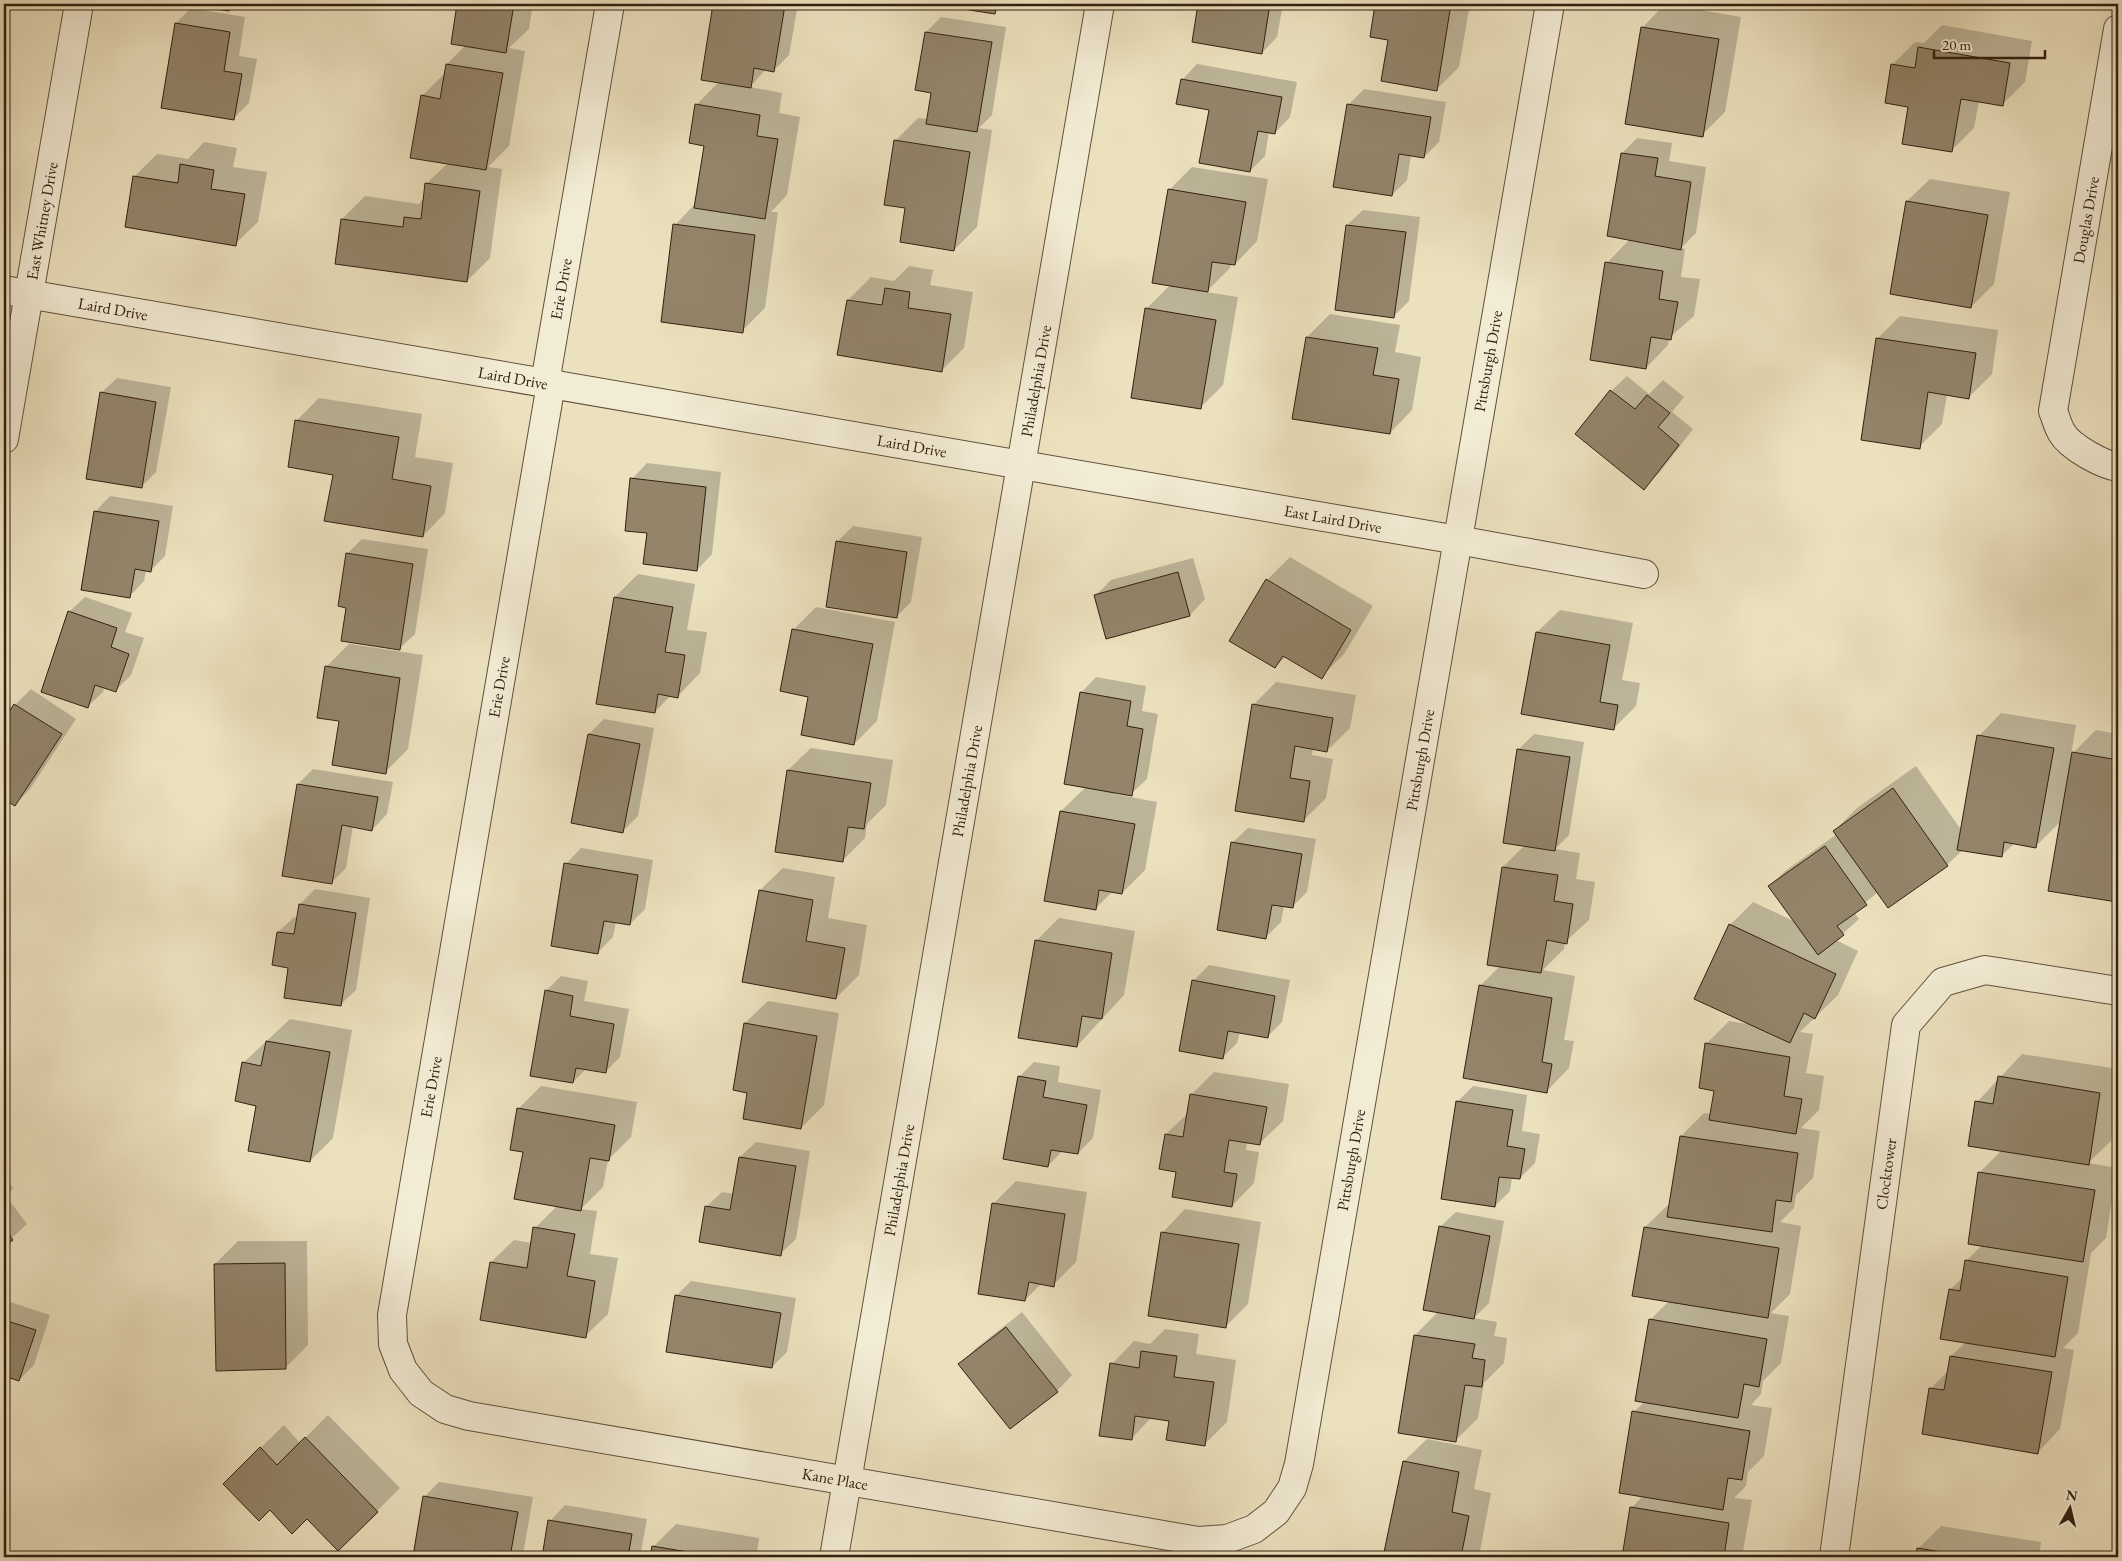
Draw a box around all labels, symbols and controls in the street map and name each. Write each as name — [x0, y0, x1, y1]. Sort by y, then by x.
scale bar — [1934, 28, 2046, 60]
text: 20 m — [1942, 35, 1971, 54]
street label: East Whitney Drive — [21, 160, 63, 282]
street label: Douglas Drive — [2068, 175, 2104, 265]
street label: Erie Drive — [545, 257, 577, 321]
street label: Laird Drive — [76, 293, 150, 325]
street label: Pittsburgh Drive — [1469, 309, 1507, 413]
street label: Philadelphia Drive — [1016, 323, 1056, 439]
street label: Laird Drive — [476, 362, 550, 394]
street label: Laird Drive — [875, 430, 949, 462]
street label: East Laird Drive — [1282, 500, 1384, 538]
street label: Erie Drive — [483, 655, 515, 719]
street label: Pittsburgh Drive — [1401, 708, 1439, 812]
street label: Philadelphia Drive — [947, 723, 987, 839]
street label: Erie Drive — [415, 1055, 447, 1119]
street label: Pittsburgh Drive — [1332, 1108, 1370, 1212]
street label: Philadelphia Drive — [879, 1122, 919, 1238]
street label: Clocktower — [1871, 1136, 1901, 1211]
street label: Kane Place — [800, 1463, 870, 1495]
north arrow — [2044, 1484, 2094, 1534]
text: N — [2065, 1485, 2079, 1505]

